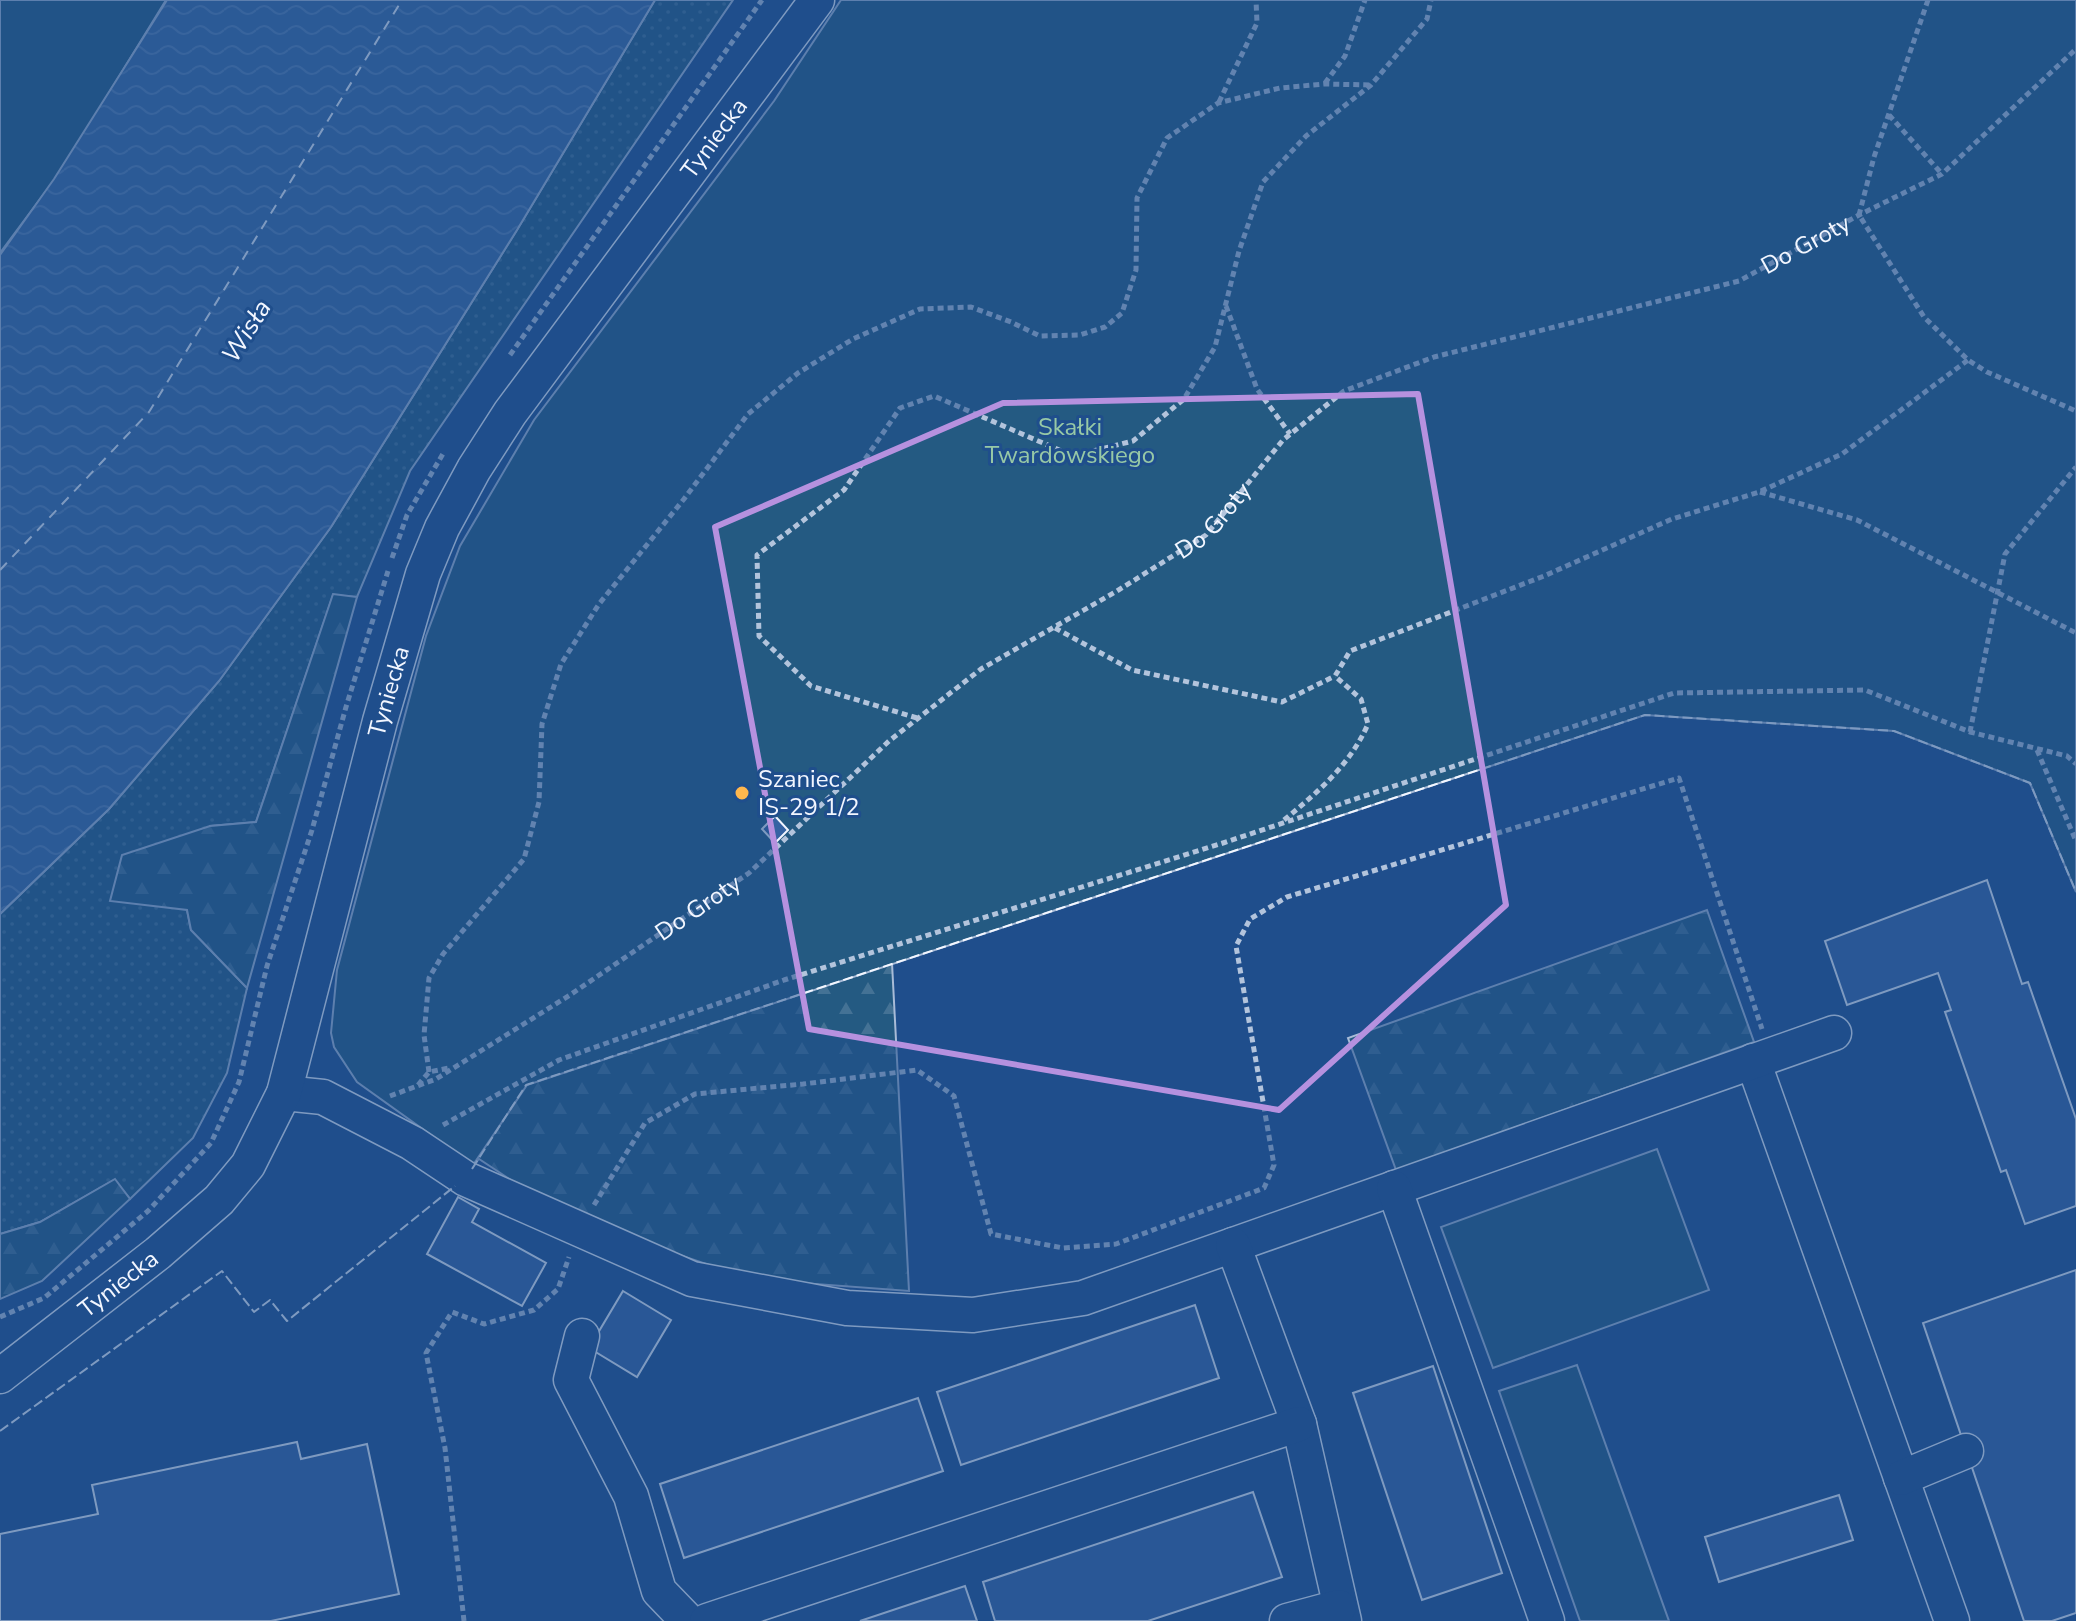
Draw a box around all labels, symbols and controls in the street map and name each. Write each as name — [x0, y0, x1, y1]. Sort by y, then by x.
street label: Tyniecka — [674, 92, 755, 185]
street label: Do Groty — [1755, 207, 1856, 282]
water label: Wisła — [213, 293, 279, 370]
park label: Skałki Twardowskiego — [985, 411, 1155, 471]
street label: Do Groty — [1169, 475, 1259, 566]
street label: Tyniecka — [361, 642, 417, 740]
place label: Szaniec IS-29 1/2 — [758, 763, 860, 823]
marker: Szaniec IS-29 1/2 — [733, 784, 751, 802]
street label: Do Groty — [649, 867, 748, 948]
street label: Tyniecka — [72, 1243, 165, 1325]

